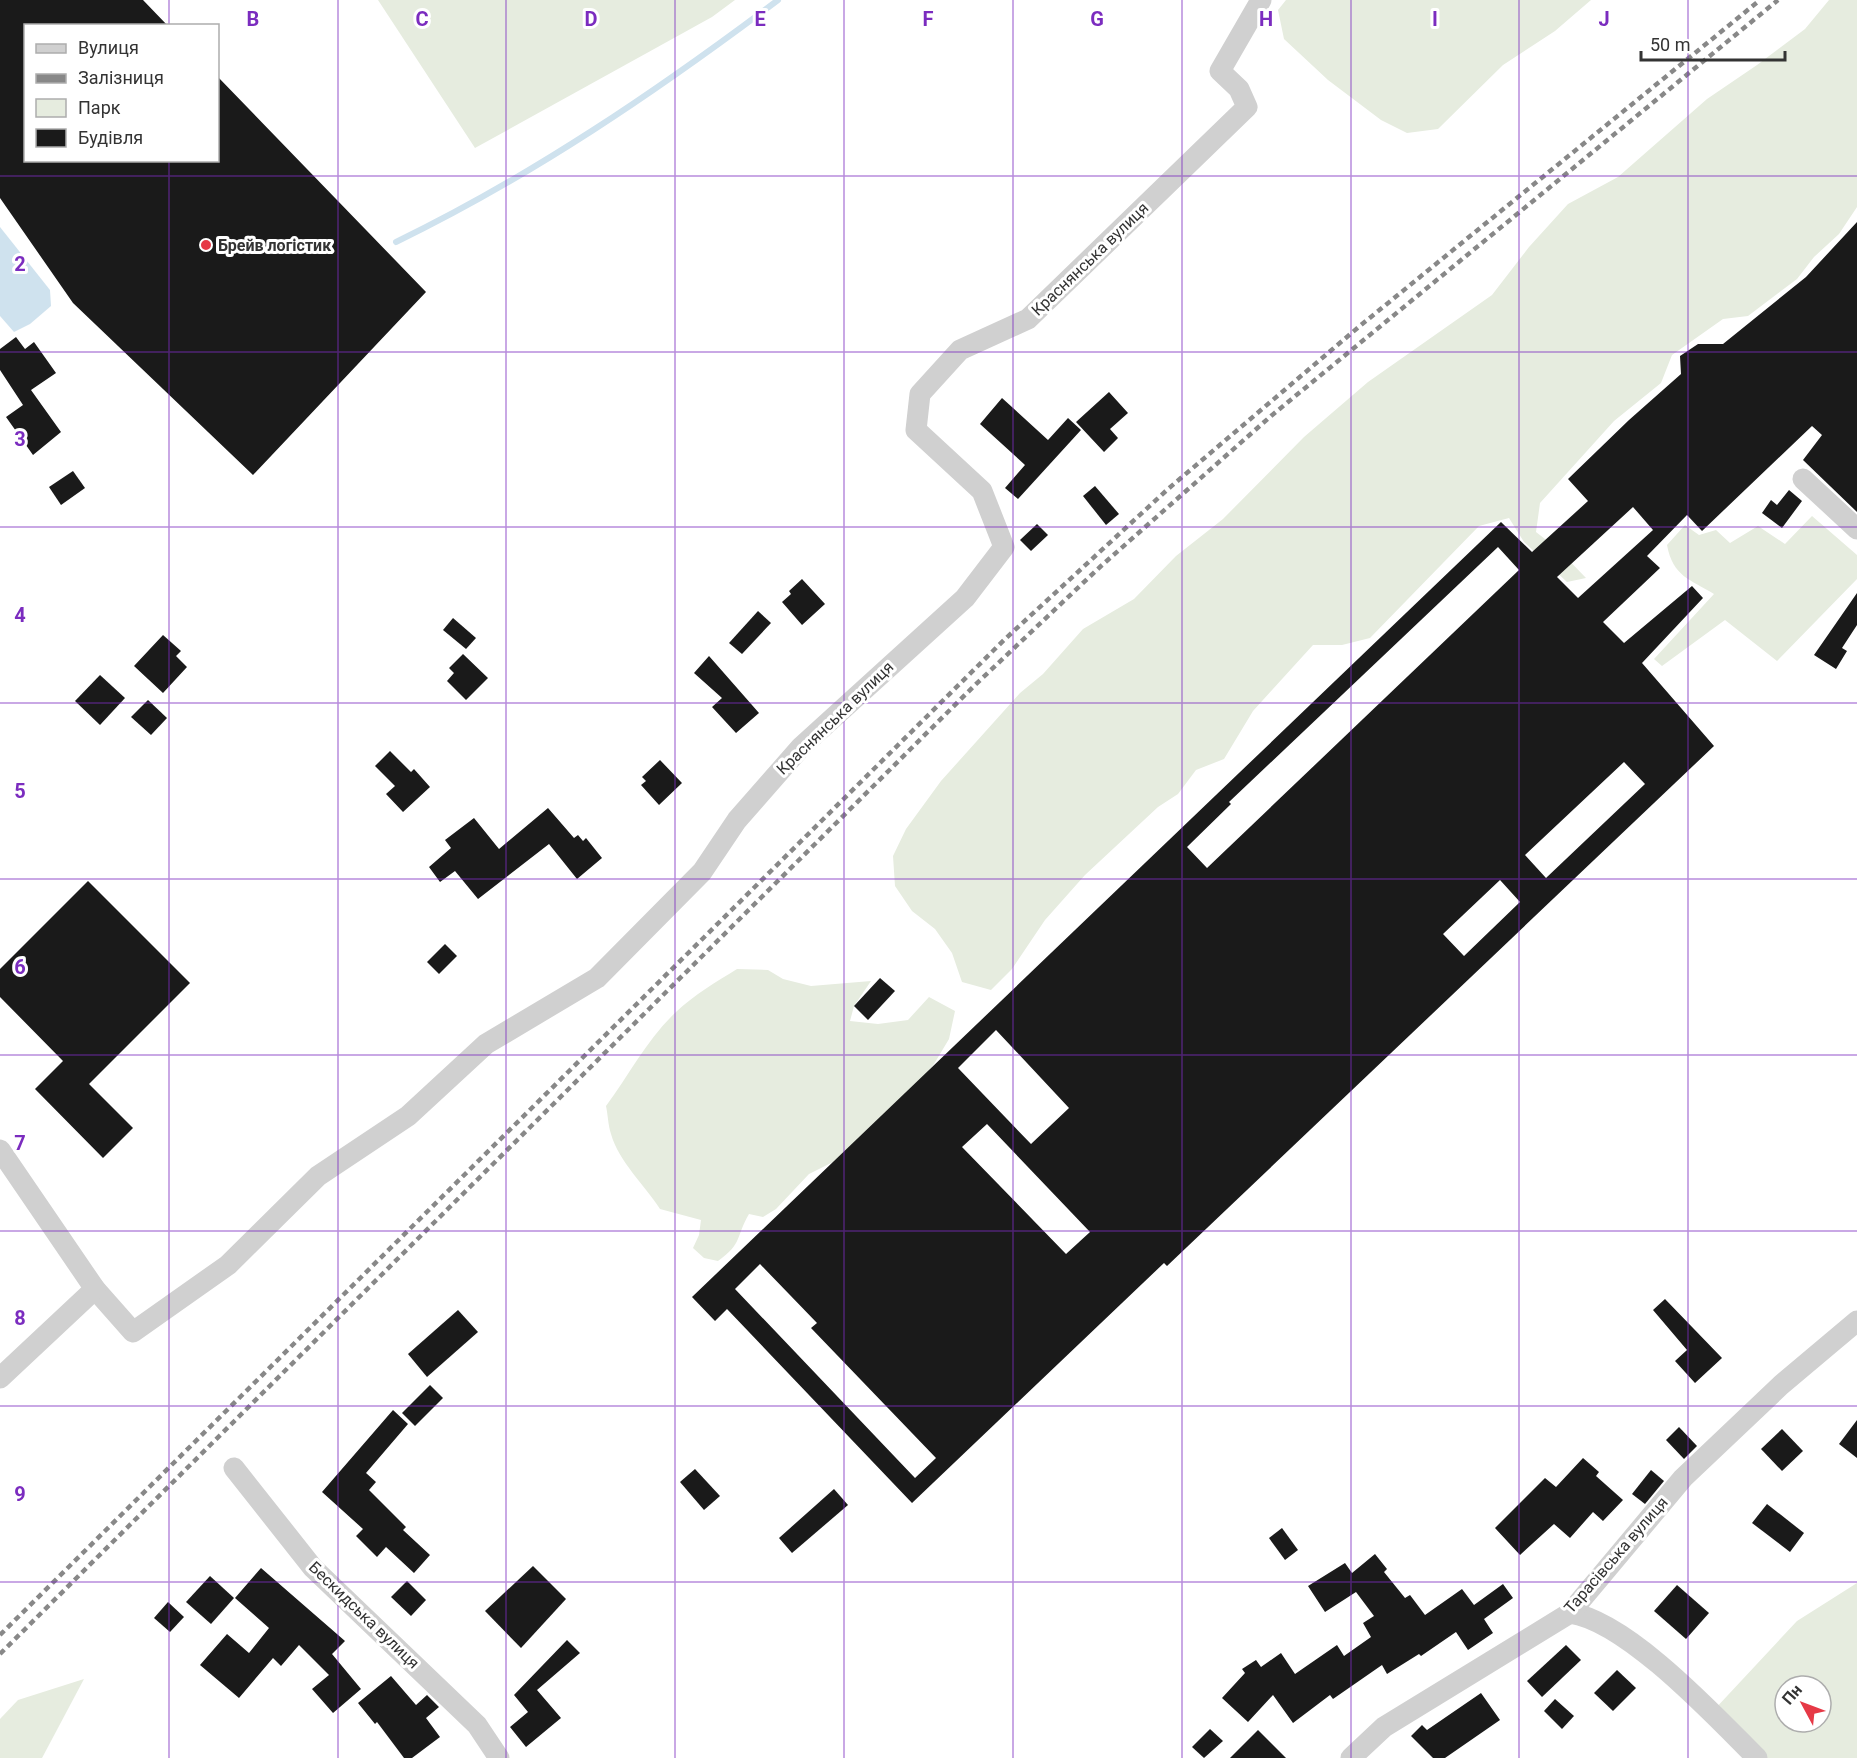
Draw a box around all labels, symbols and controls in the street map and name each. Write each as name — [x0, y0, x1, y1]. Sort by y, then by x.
text: B — [247, 7, 259, 31]
text: C — [415, 7, 429, 31]
text: D — [585, 7, 598, 31]
text: E — [754, 7, 766, 31]
text: F — [923, 7, 934, 31]
text: G — [1090, 7, 1104, 31]
text: H — [1259, 7, 1273, 31]
text: I — [1432, 7, 1438, 31]
text: J — [1598, 7, 1610, 31]
legend — [24, 24, 219, 162]
scale bar — [1641, 24, 1785, 62]
text: 50 m — [1650, 34, 1690, 55]
text: Вулиця — [78, 37, 139, 58]
text: Залізниця — [78, 67, 164, 88]
text: Парк — [78, 97, 121, 118]
text: Будівля — [78, 127, 143, 148]
street label: Краснянська вулиця — [1028, 198, 1152, 320]
place label: Брейв логістик — [218, 236, 332, 255]
marker: Брейв логістик — [199, 238, 213, 252]
text: 2 — [14, 252, 26, 276]
text: 3 — [14, 427, 26, 451]
text: 4 — [14, 603, 26, 627]
street label: Краснянська вулиця — [773, 657, 897, 779]
text: 5 — [14, 779, 26, 803]
text: 6 — [14, 955, 26, 979]
text: 7 — [14, 1131, 26, 1155]
text: 8 — [14, 1306, 26, 1330]
text: 9 — [14, 1482, 26, 1506]
street label: Тарасівська вулиця — [1560, 1493, 1672, 1617]
street label: Бескидська вулиця — [305, 1557, 423, 1673]
north arrow — [1773, 1674, 1833, 1734]
text: Пн — [1778, 1681, 1806, 1708]

